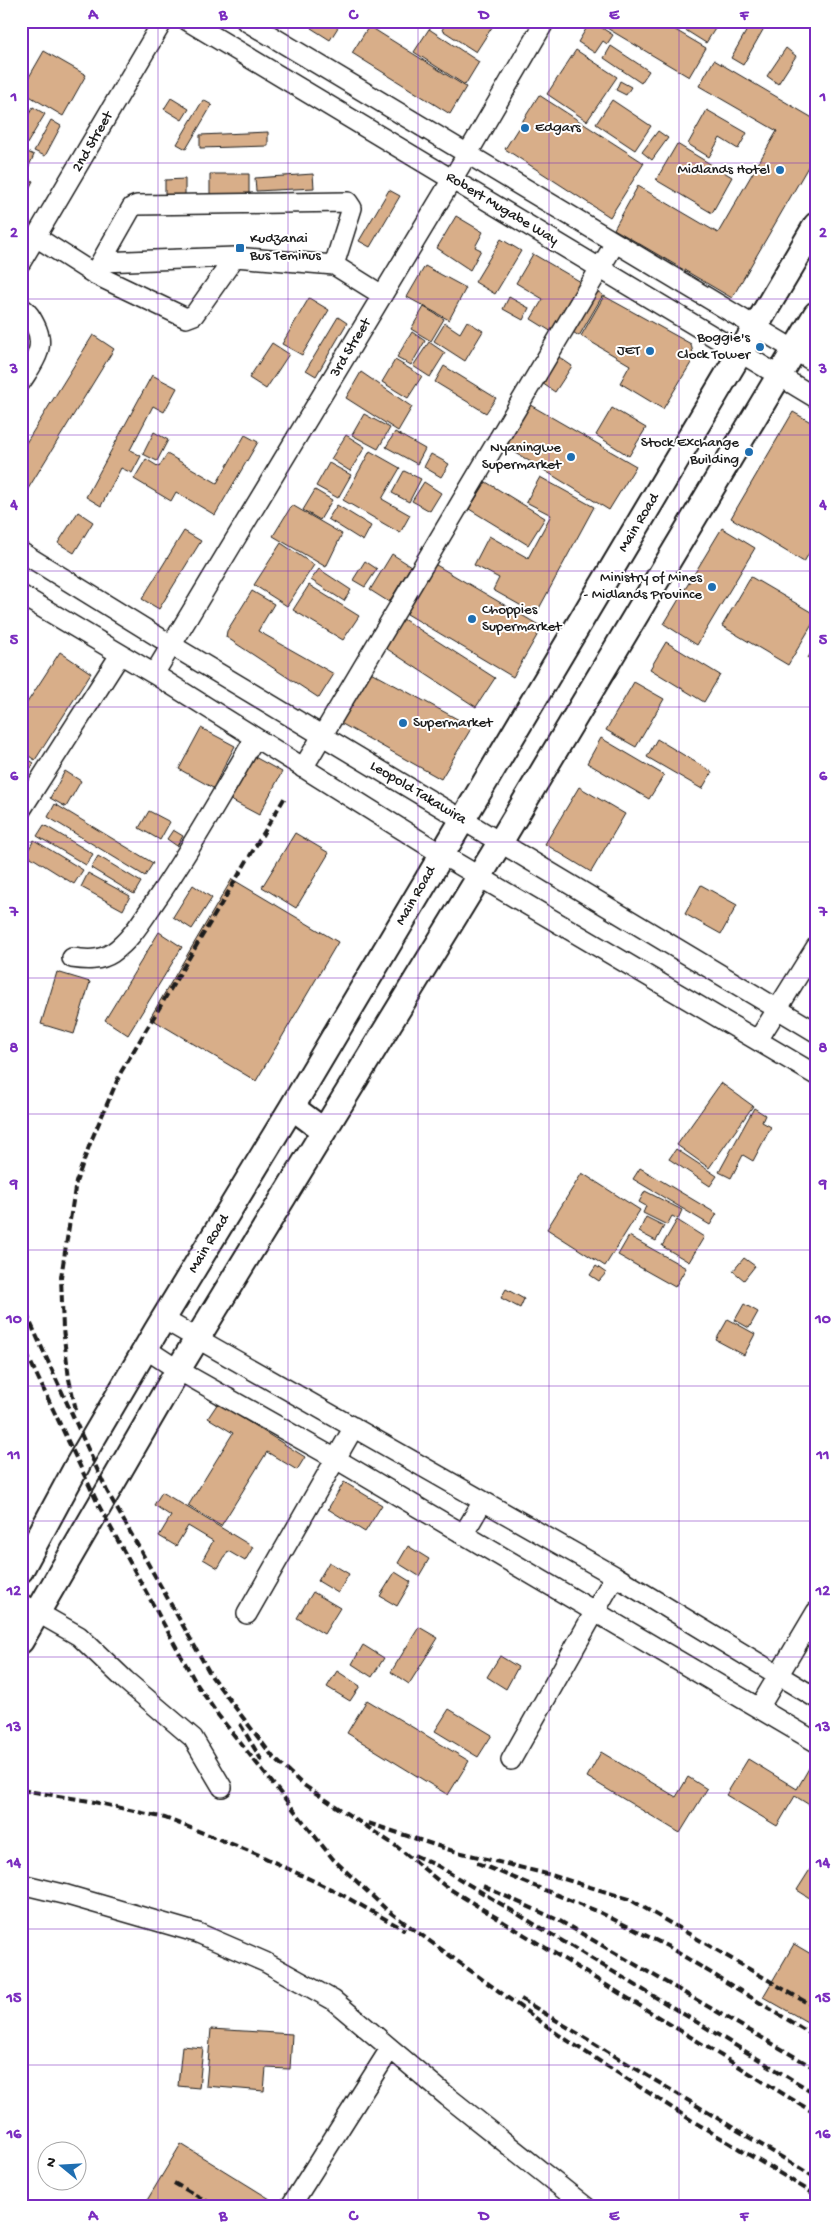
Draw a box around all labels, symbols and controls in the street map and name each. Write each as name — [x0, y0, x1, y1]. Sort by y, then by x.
text: A — [87, 7, 99, 26]
text: B — [218, 7, 228, 26]
text: C — [348, 7, 359, 26]
text: D — [477, 7, 490, 26]
text: E — [609, 7, 620, 26]
text: F — [739, 7, 750, 26]
text: 1 — [10, 89, 17, 108]
text: 1 — [819, 89, 826, 108]
street label: 2nd Street — [68, 107, 118, 175]
place label: Edgars — [535, 119, 581, 137]
marker: Edgars — [519, 122, 531, 134]
place label: Midlands Hotel — [677, 161, 770, 179]
marker: Midlands Hotel — [774, 164, 786, 176]
street label: Robert Mugabe Way — [442, 168, 562, 250]
text: 2 — [10, 225, 18, 244]
text: 2 — [819, 225, 827, 244]
place label: Kudzanai Bus Teminus — [249, 230, 321, 265]
marker: Kudzanai Bus Teminus — [234, 242, 246, 254]
street label: 3rd Street — [326, 314, 377, 382]
place label: Boggie's Clock Tower — [677, 329, 752, 364]
marker: Boggie's Clock Tower — [754, 341, 766, 353]
place label: JET — [617, 342, 641, 360]
marker: JET — [644, 345, 656, 357]
text: 3 — [9, 361, 18, 380]
text: 3 — [818, 361, 827, 380]
place label: Stock Exchange Building — [641, 434, 739, 469]
place label: Nyaningwe Supermarket — [482, 439, 563, 474]
marker: Stock Exchange Building — [743, 446, 755, 458]
marker: Nyaningwe Supermarket — [565, 451, 577, 463]
street label: Main Road — [614, 489, 664, 556]
text: 4 — [9, 497, 18, 516]
text: 4 — [818, 497, 827, 516]
place label: Ministry of Mines - Midlands Province — [583, 569, 702, 604]
marker: Ministry of Mines - Midlands Province — [706, 581, 718, 593]
place label: Choppies Supermarket — [482, 601, 563, 636]
marker: Choppies Supermarket — [466, 613, 478, 625]
text: 5 — [10, 632, 19, 651]
text: 5 — [819, 632, 828, 651]
place label: Supermarket — [413, 714, 494, 732]
marker: Supermarket — [397, 717, 409, 729]
street label: Leopold Takawira — [366, 757, 470, 829]
text: 6 — [10, 768, 19, 787]
text: 6 — [819, 768, 828, 787]
street label: Main Road — [392, 862, 441, 929]
text: 7 — [9, 904, 19, 923]
text: 7 — [818, 904, 828, 923]
text: 8 — [10, 1040, 19, 1059]
text: 8 — [819, 1040, 828, 1059]
text: 9 — [9, 1176, 18, 1195]
text: 9 — [818, 1176, 827, 1195]
street label: Main Road — [184, 1210, 234, 1277]
text: 10 — [5, 1311, 22, 1330]
text: 10 — [814, 1311, 831, 1330]
text: 11 — [7, 1447, 20, 1466]
text: 11 — [816, 1447, 829, 1466]
text: 12 — [6, 1583, 21, 1602]
text: 12 — [815, 1583, 830, 1602]
text: 13 — [6, 1719, 21, 1738]
text: 13 — [815, 1719, 830, 1738]
text: 14 — [6, 1855, 21, 1874]
text: 14 — [815, 1855, 830, 1874]
text: 15 — [6, 1990, 22, 2009]
text: 15 — [815, 1990, 831, 2009]
text: 16 — [6, 2126, 22, 2145]
text: 16 — [815, 2126, 831, 2145]
north arrow — [38, 2140, 88, 2190]
text: N — [43, 2156, 62, 2170]
text: A — [87, 2208, 99, 2227]
text: B — [218, 2208, 228, 2227]
text: C — [348, 2208, 359, 2227]
text: D — [477, 2208, 490, 2227]
text: E — [609, 2208, 620, 2227]
text: F — [739, 2208, 750, 2227]

